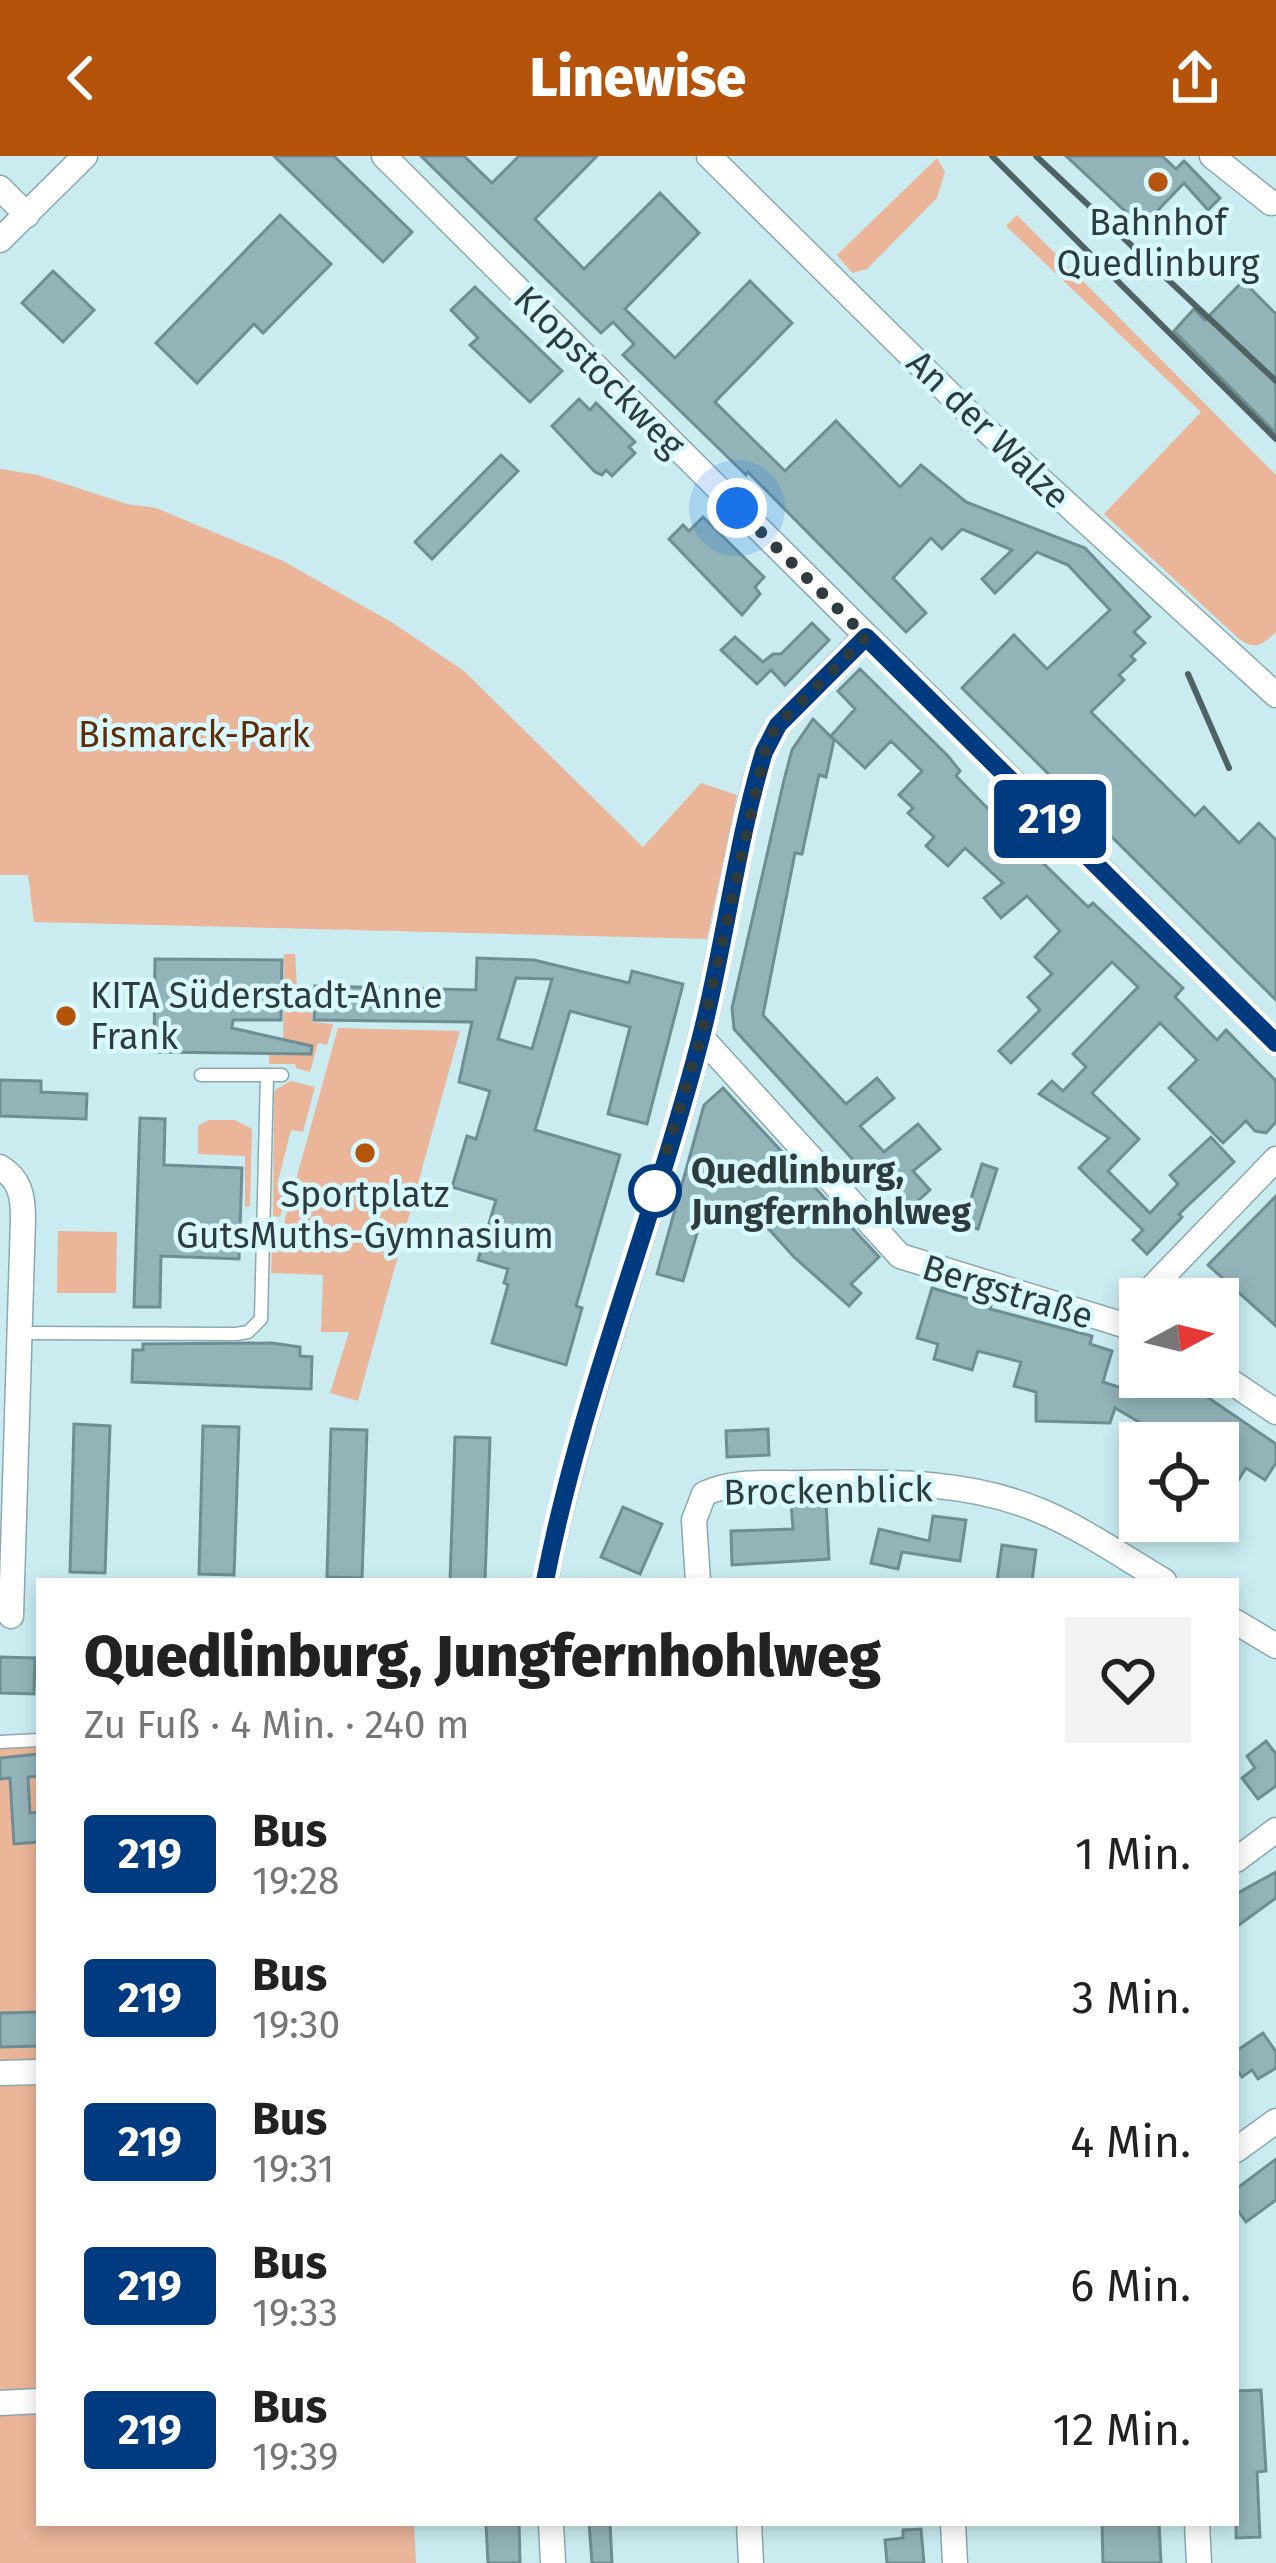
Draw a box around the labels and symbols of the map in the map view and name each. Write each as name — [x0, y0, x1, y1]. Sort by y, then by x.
marker: Bahnhof Quedlinburg — [1145, 169, 1171, 195]
place label: Bahnhof Quedlinburg — [1056, 201, 1260, 286]
street label: Klopstockweg — [505, 277, 694, 467]
street label: An der Walze — [898, 341, 1079, 518]
your location — [707, 478, 767, 538]
park label: Bismarck-Park — [78, 713, 310, 757]
line badge: 219 — [981, 780, 1119, 858]
place label: KITA Süderstadt-Anne Frank — [90, 974, 443, 1059]
marker: KITA Süderstadt-Anne Frank — [53, 1003, 79, 1029]
marker: Sportplatz GutsMuths-Gymnasium — [352, 1140, 378, 1166]
place label: Quedlinburg, Jungfernhohlweg — [690, 1149, 971, 1234]
marker: Quedlinburg, Jungfernhohlweg — [630, 1166, 680, 1216]
place label: Sportplatz GutsMuths-Gymnasium — [176, 1173, 554, 1258]
street label: Bergstraße — [917, 1245, 1098, 1339]
north arrow — [1119, 1278, 1239, 1398]
street label: Brockenblick — [723, 1467, 934, 1515]

